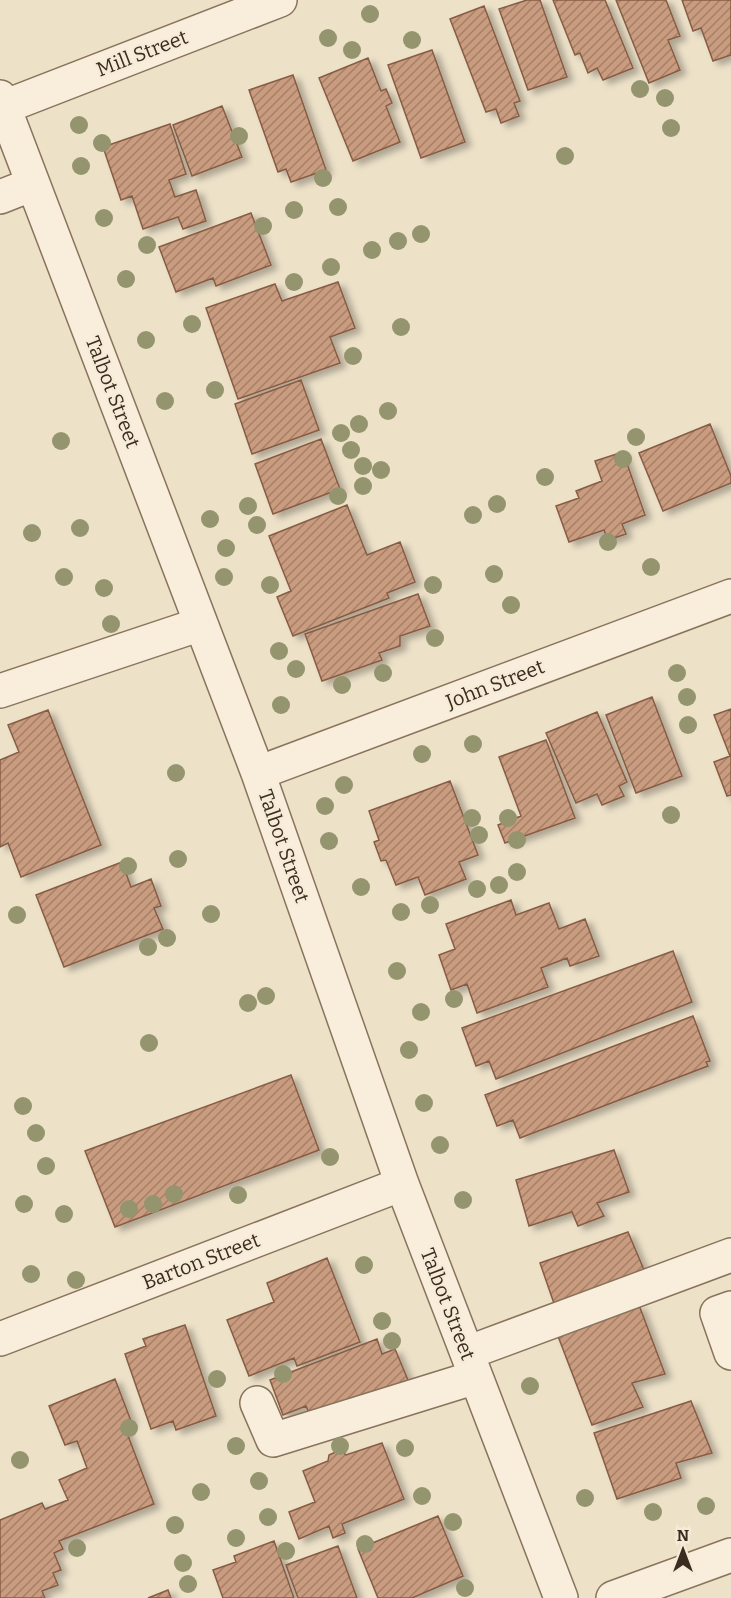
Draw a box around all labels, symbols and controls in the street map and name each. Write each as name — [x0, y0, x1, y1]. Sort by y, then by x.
street label: Mill Street — [93, 25, 191, 81]
street label: Talbot Street — [81, 333, 145, 451]
street label: John Street — [441, 654, 548, 714]
street label: Talbot Street — [253, 786, 315, 906]
street label: Barton Street — [139, 1228, 263, 1294]
street label: Talbot Street — [416, 1245, 480, 1363]
north arrow — [653, 1520, 713, 1580]
text: N — [677, 1526, 689, 1545]

